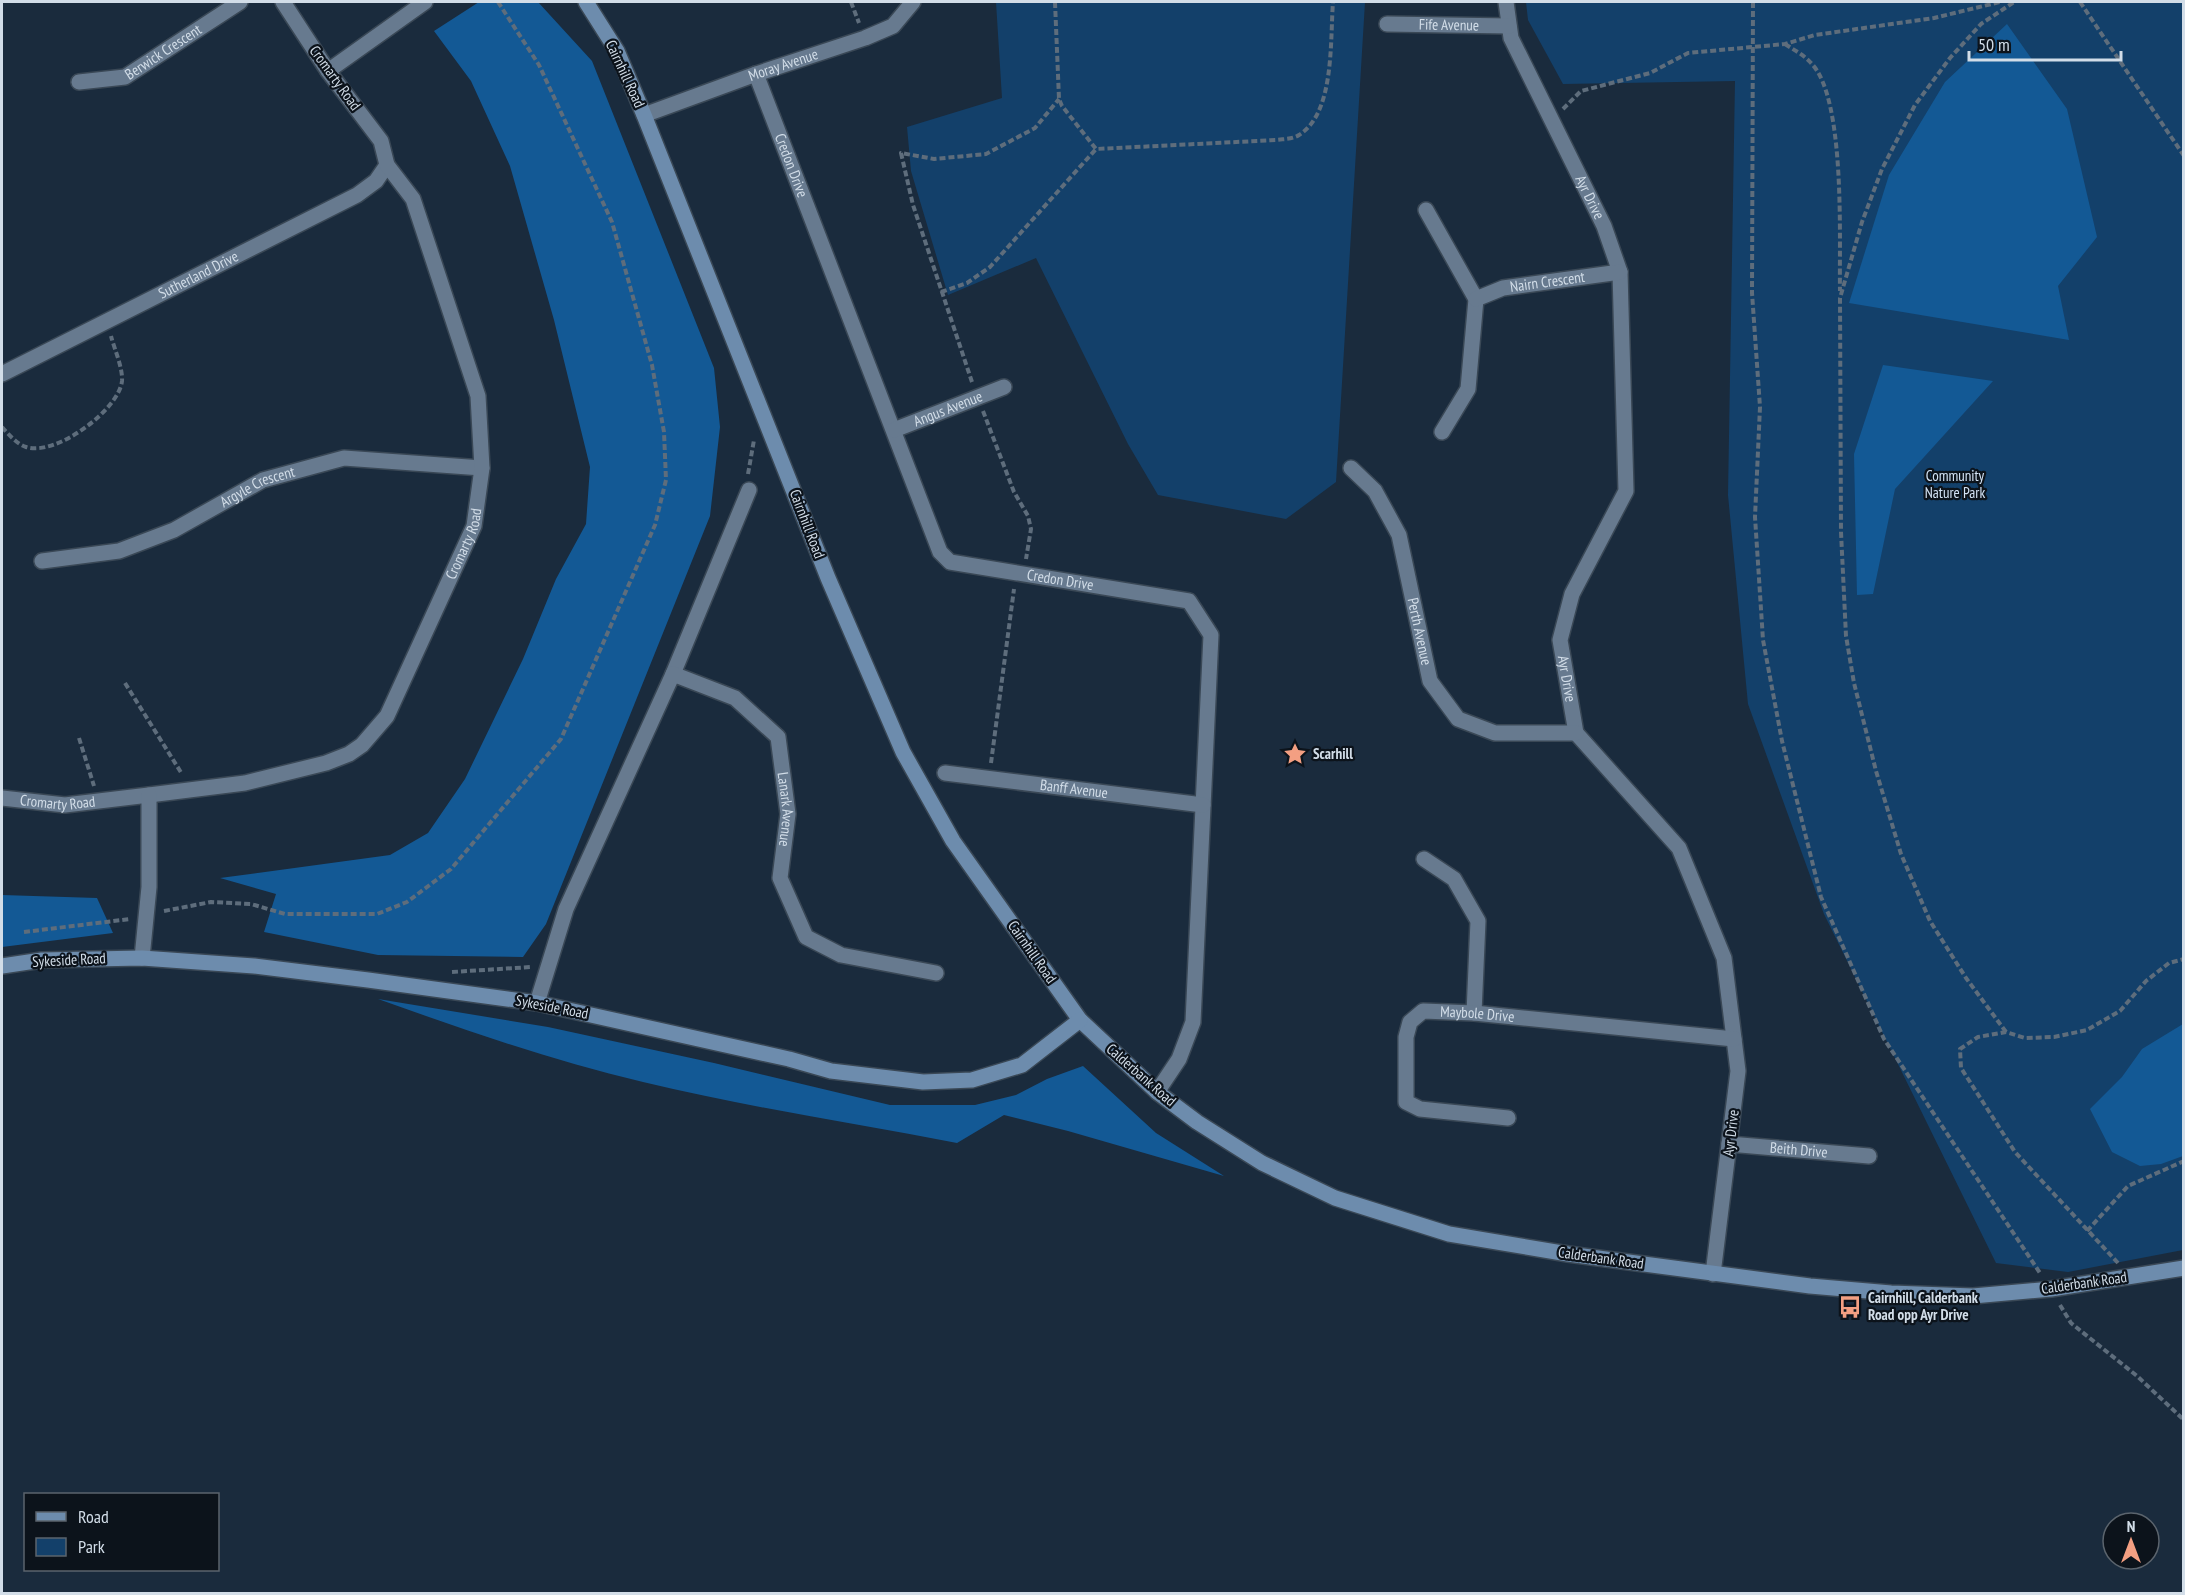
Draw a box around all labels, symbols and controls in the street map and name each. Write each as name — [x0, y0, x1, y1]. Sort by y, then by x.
street label: Fife Avenue — [1419, 15, 1479, 35]
street label: Berwick Crescent — [121, 20, 205, 84]
scale bar — [1969, 24, 2120, 62]
text: 50 m — [1978, 33, 2010, 56]
street label: Cairnhill Road — [602, 37, 649, 111]
street label: Cromarty Road — [306, 42, 365, 114]
street label: Moray Avenue — [746, 44, 820, 85]
street label: Credon Drive — [771, 131, 813, 200]
street label: Ayr Drive — [1571, 172, 1609, 222]
street label: Sutherland Drive — [155, 246, 241, 303]
street label: Nairn Crescent — [1509, 267, 1586, 296]
street label: Angus Avenue — [911, 386, 985, 430]
street label: Argyle Crescent — [216, 462, 297, 511]
park label: Community Nature Park — [1925, 466, 1985, 502]
street label: Cairnhill Road — [786, 487, 829, 561]
street label: Cromarty Road — [441, 507, 485, 582]
street label: Credon Drive — [1026, 565, 1095, 594]
street label: Perth Avenue — [1404, 596, 1436, 667]
street label: Ayr Drive — [1554, 654, 1580, 703]
place icon: Scarhill — [1282, 741, 1308, 767]
place label: Scarhill — [1313, 744, 1353, 763]
street label: Lanark Avenue — [774, 771, 798, 848]
street label: Banff Avenue — [1039, 775, 1109, 802]
street label: Cromarty Road — [19, 790, 96, 814]
street label: Cairnhill Road — [1004, 917, 1061, 987]
street label: Sykeside Road — [32, 948, 106, 971]
street label: Sykeside Road — [514, 990, 590, 1023]
street label: Maybole Drive — [1440, 1002, 1515, 1026]
street label: Calderbank Road — [1103, 1039, 1180, 1110]
street label: Ayr Drive — [1718, 1109, 1743, 1157]
street label: Beith Drive — [1769, 1138, 1828, 1161]
street label: Calderbank Road — [1557, 1242, 1645, 1273]
street label: Calderbank Road — [2040, 1267, 2128, 1298]
place label: Cairnhill, Calderbank Road opp Ayr Drive — [1868, 1288, 1979, 1324]
bus stop icon: Cairnhill, Calderbank Road opp Ayr Drive — [1837, 1294, 1863, 1320]
legend — [24, 1493, 219, 1571]
text: Road — [78, 1505, 109, 1528]
north arrow — [2101, 1511, 2161, 1571]
text: N — [2127, 1516, 2135, 1536]
text: Park — [78, 1535, 105, 1558]

